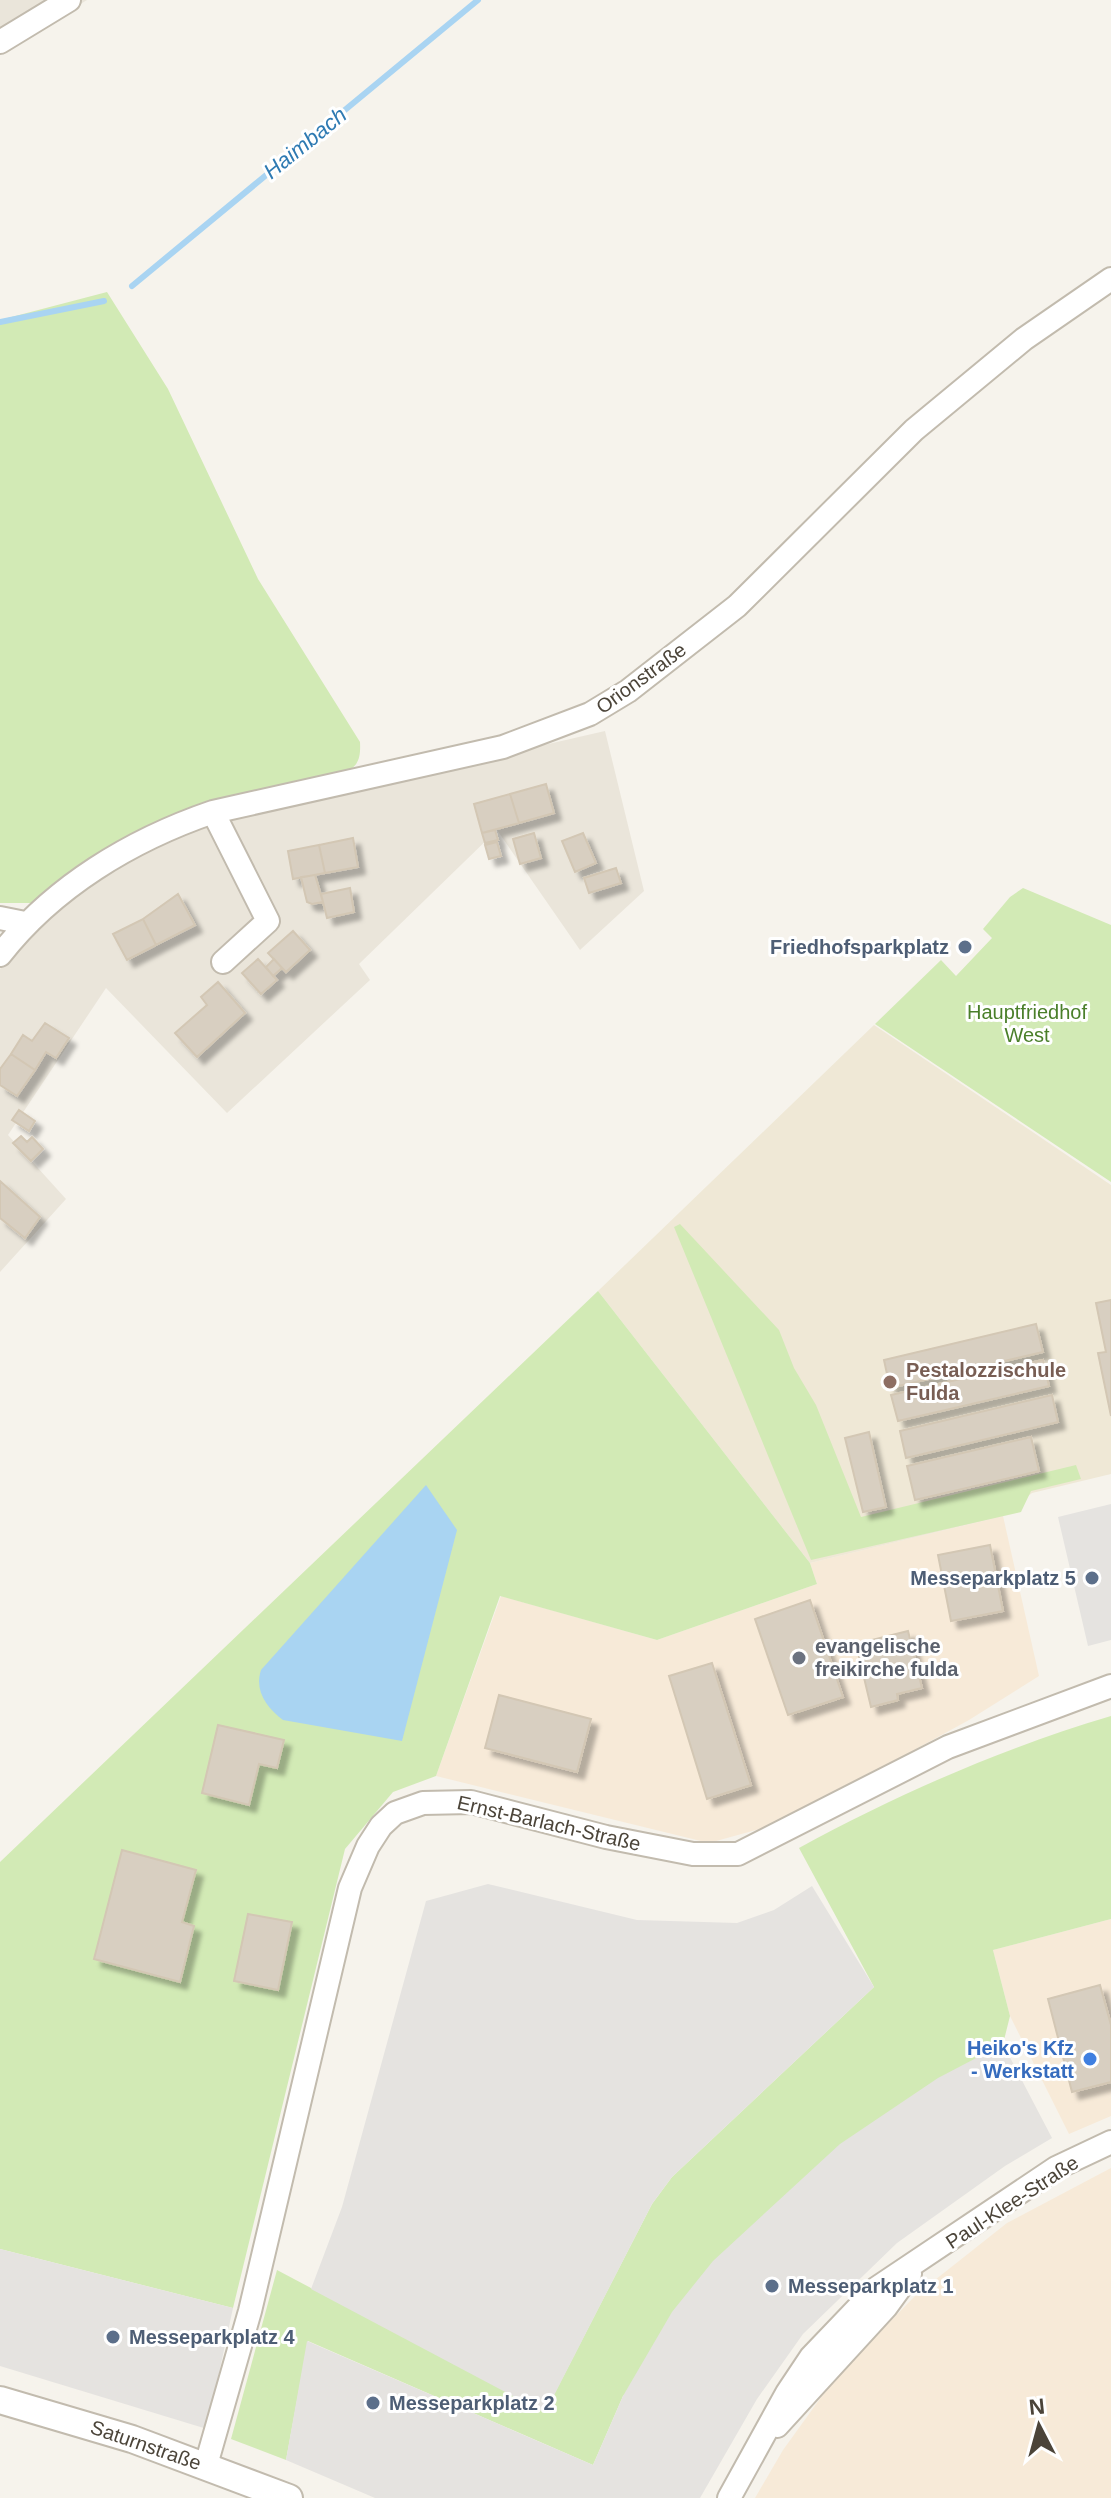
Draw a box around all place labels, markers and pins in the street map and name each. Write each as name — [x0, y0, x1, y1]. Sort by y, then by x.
place label: Friedhofsparkplatz — [770, 936, 949, 958]
marker: Friedhofsparkplatz — [956, 938, 974, 956]
place label: Pestalozzischule Fulda — [906, 1359, 1066, 1404]
marker: Pestalozzischule Fulda — [881, 1373, 899, 1391]
place label: Messeparkplatz 5 — [910, 1567, 1076, 1589]
marker: Messeparkplatz 5 — [1083, 1569, 1101, 1587]
place label: evangelische freikirche fulda — [815, 1635, 959, 1680]
marker: evangelische freikirche fulda — [790, 1649, 808, 1667]
place label: Heiko's Kfz - Werkstatt — [967, 2037, 1074, 2082]
marker: Heiko's Kfz - Werkstatt — [1081, 2050, 1099, 2068]
place label: Messeparkplatz 1 — [788, 2275, 954, 2297]
marker: Messeparkplatz 1 — [763, 2277, 781, 2295]
place label: Messeparkplatz 4 — [129, 2326, 296, 2348]
marker: Messeparkplatz 4 — [104, 2328, 122, 2346]
place label: Messeparkplatz 2 — [389, 2392, 555, 2414]
marker: Messeparkplatz 2 — [364, 2394, 382, 2412]

